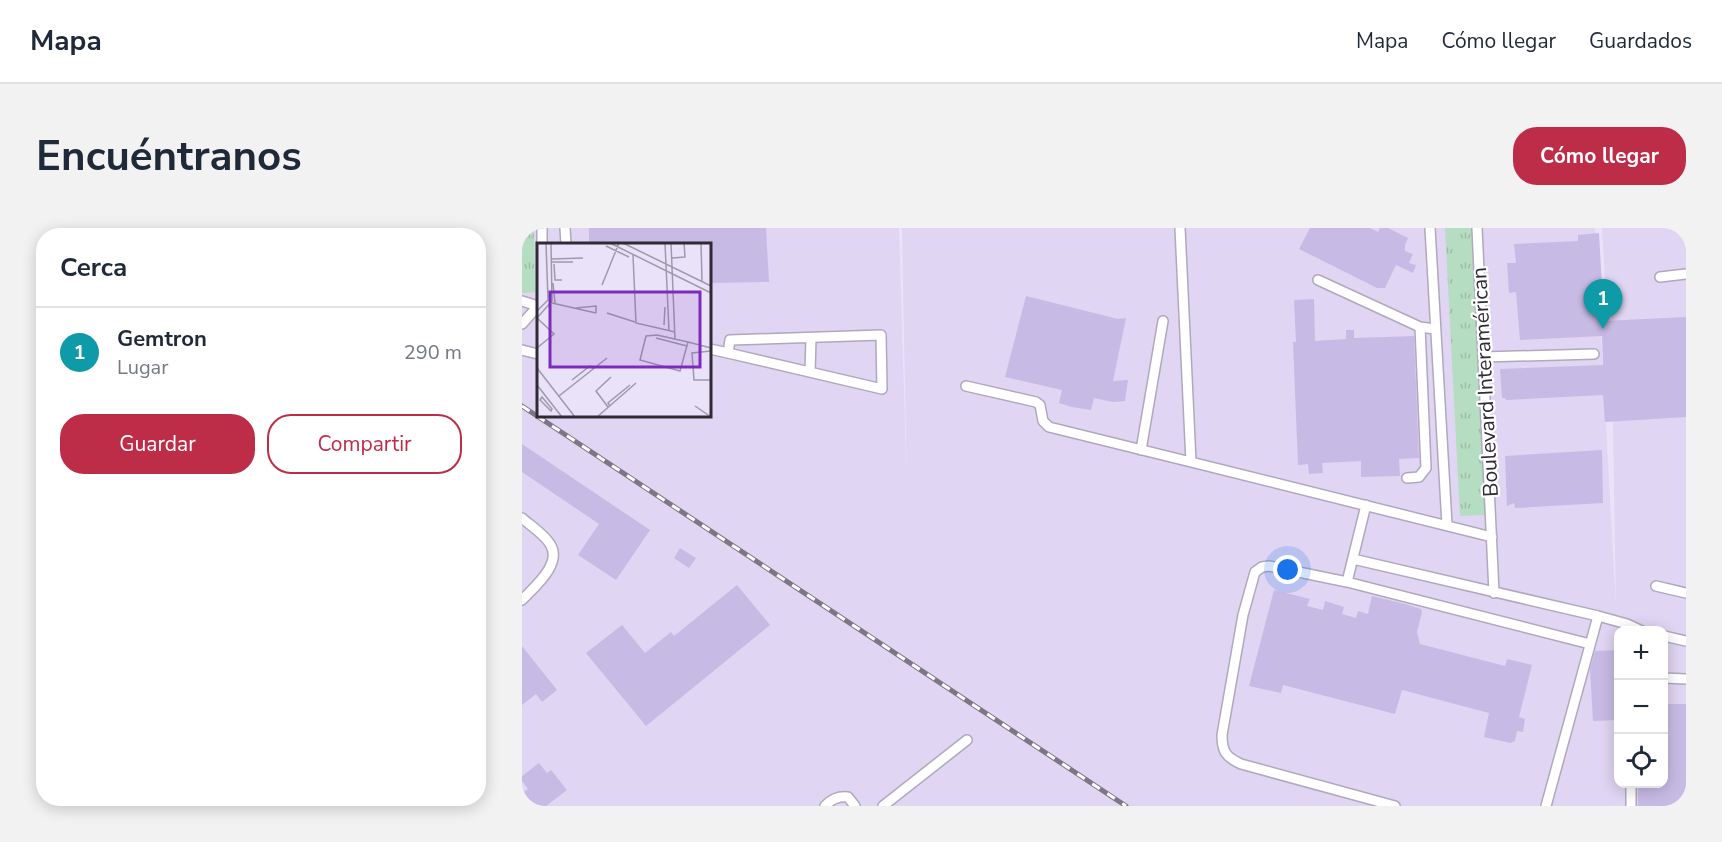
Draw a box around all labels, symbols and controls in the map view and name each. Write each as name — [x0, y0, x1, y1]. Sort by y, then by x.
text: Mapa — [30, 22, 102, 60]
text: Mapa — [1356, 27, 1408, 55]
text: Cómo llegar — [1441, 27, 1556, 55]
text: Guardados — [1589, 27, 1692, 55]
button: Cómo llegar — [1513, 127, 1686, 185]
text: Encuéntranos — [36, 128, 302, 185]
inset map — [537, 243, 711, 417]
text: Cerca — [60, 250, 127, 285]
street label: Boulevard Interamérican — [1465, 266, 1505, 498]
pin: 1 — [1584, 279, 1622, 329]
text: Gemtron — [117, 324, 207, 354]
text: 1 — [74, 339, 86, 366]
text: 290 m — [404, 339, 462, 366]
text: Lugar — [117, 354, 168, 381]
button: Guardar — [60, 414, 255, 474]
button: Compartir — [267, 414, 462, 474]
your location — [1273, 555, 1302, 584]
map controls — [1614, 626, 1668, 788]
button: + — [1614, 626, 1668, 680]
button: − — [1614, 680, 1668, 734]
button: locate — [1614, 734, 1668, 788]

